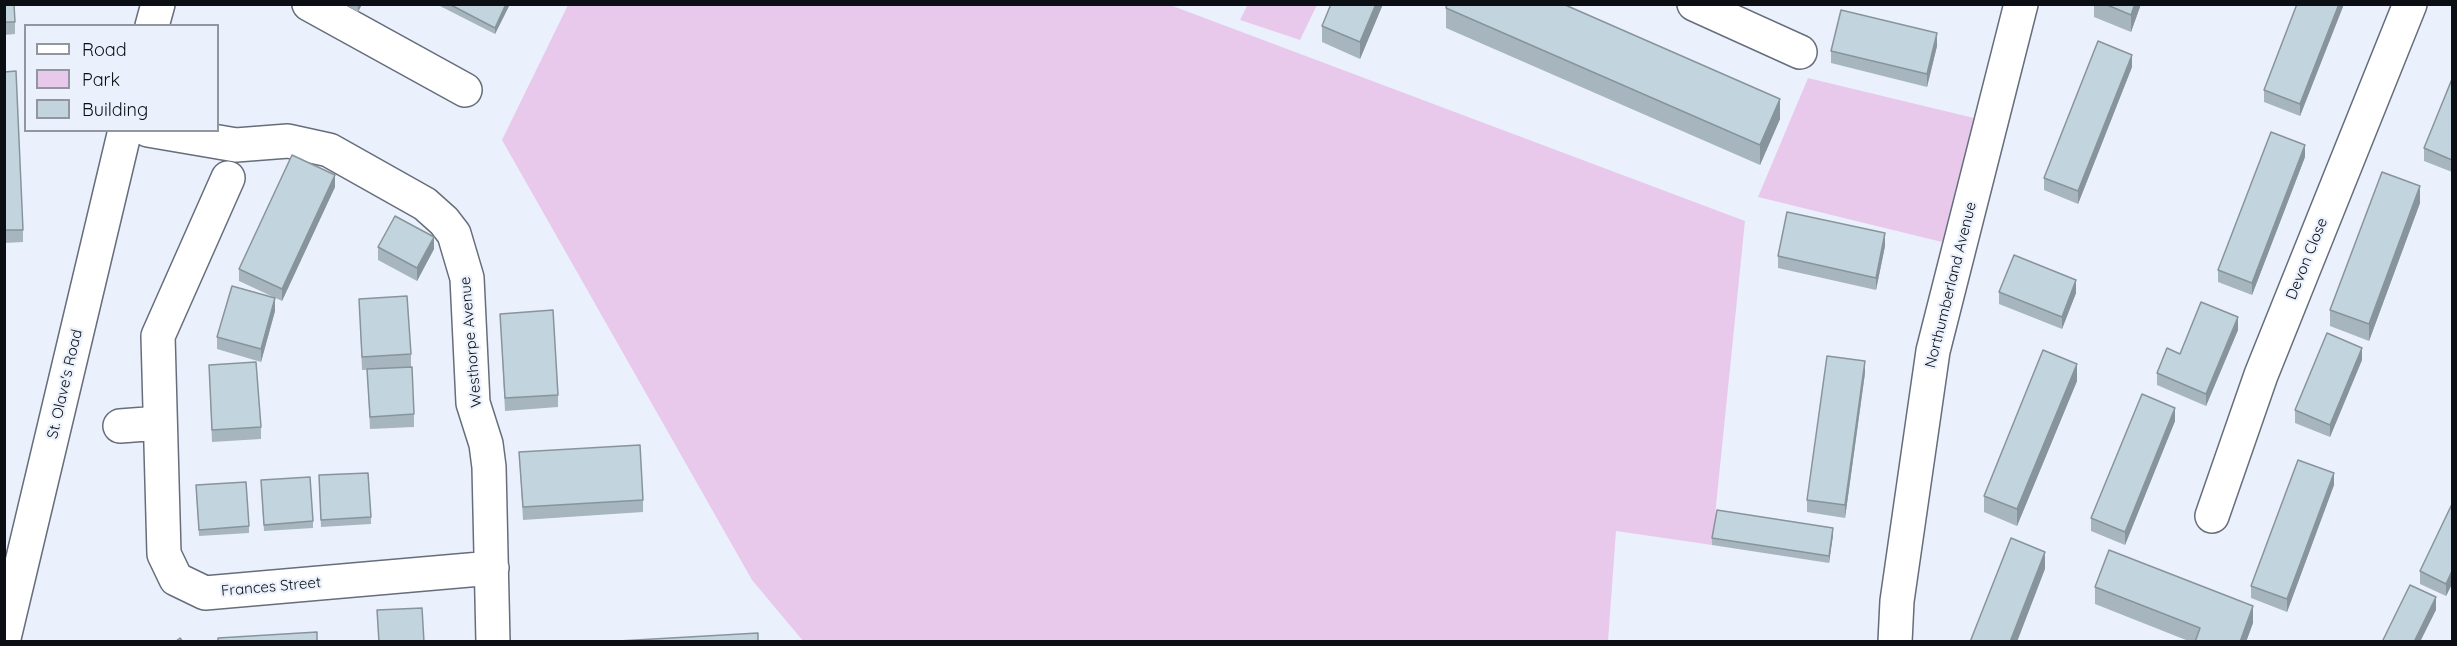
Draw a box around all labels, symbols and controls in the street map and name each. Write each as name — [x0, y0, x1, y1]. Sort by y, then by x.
legend — [24, 24, 219, 132]
text: Road — [82, 38, 127, 61]
text: Park — [82, 68, 120, 91]
text: Building — [82, 98, 148, 121]
street label: Northumberland Avenue — [1922, 200, 1980, 370]
street label: Devon Close — [2282, 215, 2332, 303]
street label: Westhorpe Avenue — [456, 276, 486, 408]
street label: St. Olave's Road — [44, 328, 86, 440]
street label: Frances Street — [220, 574, 322, 600]

